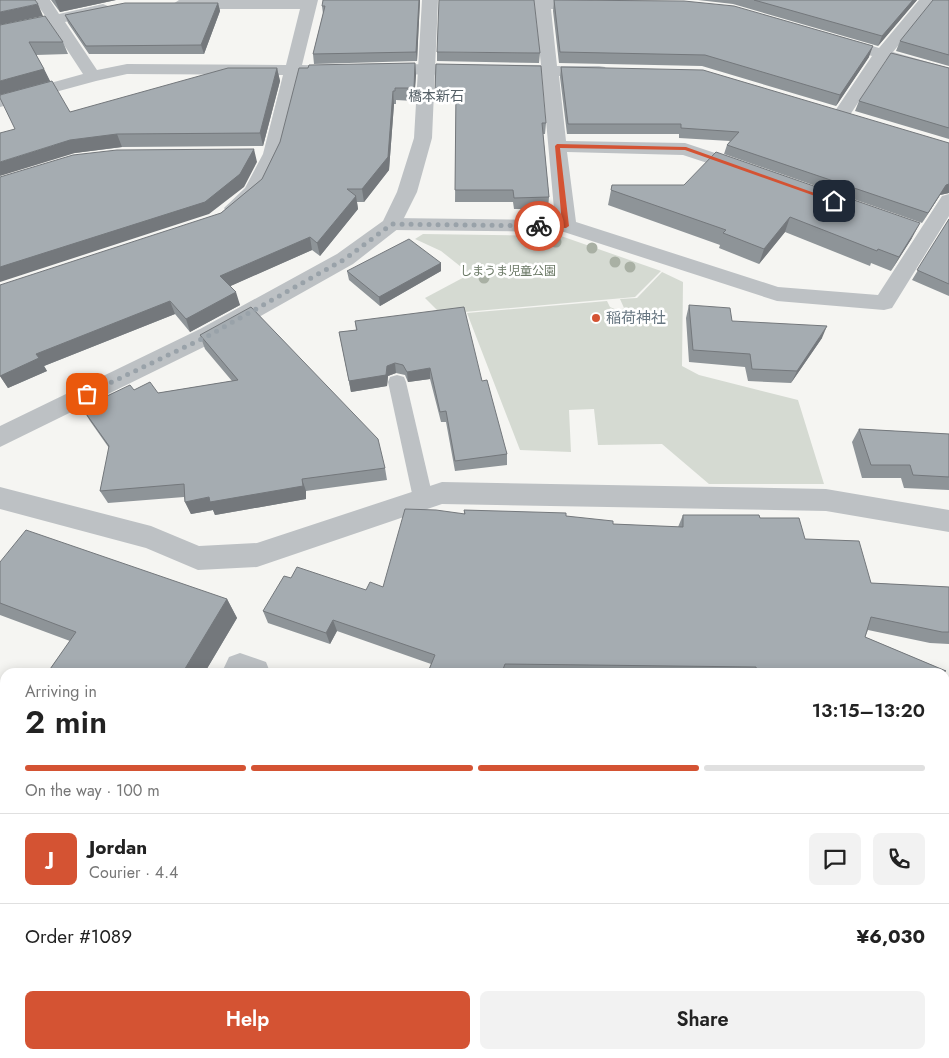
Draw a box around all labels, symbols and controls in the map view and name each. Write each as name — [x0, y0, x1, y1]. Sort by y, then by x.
district label: 橋本新石 — [408, 86, 464, 106]
pin — [813, 180, 855, 222]
icon: home — [820, 187, 848, 215]
courier — [514, 201, 564, 251]
icon: bike — [525, 212, 553, 240]
park label: しまうま児童公園 — [460, 262, 556, 280]
place label: 稲荷神社 — [606, 307, 666, 329]
marker: 稲荷神社 — [590, 312, 602, 324]
pin — [66, 373, 108, 415]
icon: bag — [73, 380, 101, 408]
text: Arriving in — [25, 680, 97, 703]
text: 13:15–13:20 — [812, 697, 925, 724]
text: 2 min — [25, 699, 107, 745]
text: On the way · 100 m — [25, 779, 160, 802]
button: chat — [809, 833, 861, 885]
button: phone — [873, 833, 925, 885]
text: Jordan — [89, 834, 147, 861]
text: J — [48, 845, 54, 872]
text: Courier · 4.4 — [89, 861, 178, 884]
text: Order #1089 — [25, 923, 132, 950]
text: ¥6,030 — [856, 923, 925, 950]
button: Help — [25, 991, 470, 1049]
button: Share — [480, 991, 925, 1049]

